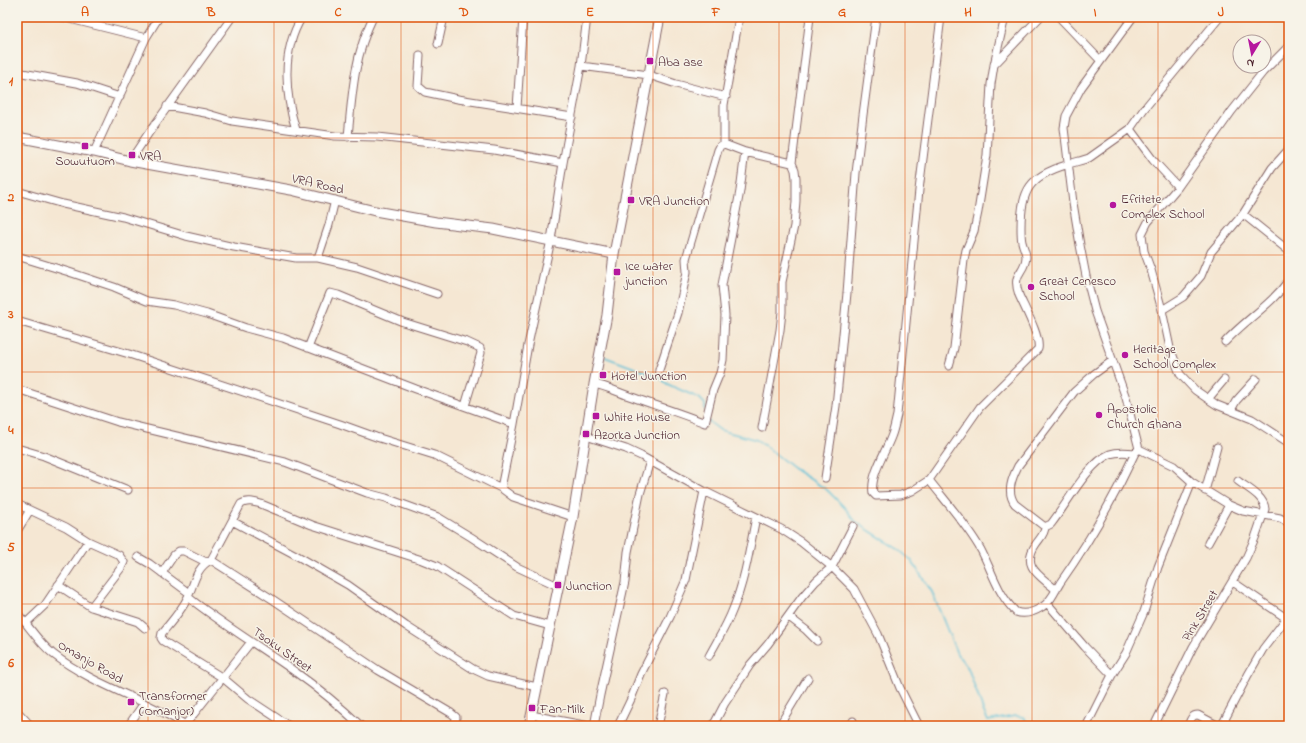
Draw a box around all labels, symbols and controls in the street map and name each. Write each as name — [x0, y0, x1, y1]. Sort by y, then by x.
text: A — [81, 3, 89, 22]
text: B — [206, 3, 216, 22]
text: C — [334, 3, 342, 22]
text: D — [458, 3, 469, 22]
text: E — [586, 3, 594, 22]
text: F — [711, 3, 721, 22]
text: G — [838, 3, 846, 22]
text: H — [964, 3, 972, 22]
text: I — [1093, 3, 1097, 22]
text: J — [1218, 3, 1224, 22]
north arrow — [1232, 34, 1272, 74]
place label: Aba ase — [658, 53, 703, 72]
text: N — [1245, 54, 1255, 71]
marker: Aba ase — [645, 56, 655, 66]
text: 1 — [9, 72, 14, 91]
marker: Sowutuom — [80, 141, 90, 151]
place label: VRA — [139, 147, 161, 166]
marker: VRA — [127, 150, 137, 160]
place label: Sowutuom — [55, 152, 115, 171]
street label: VRA Road — [289, 169, 346, 200]
text: 2 — [7, 188, 15, 207]
place label: Efritete Complex School — [1121, 190, 1204, 224]
place label: VRA Junction — [638, 192, 709, 211]
marker: VRA Junction — [626, 195, 636, 205]
marker: Efritete Complex School — [1108, 200, 1118, 210]
place label: Ice water junction — [623, 257, 674, 291]
marker: Ice water junction — [612, 267, 622, 277]
place label: Great Cenesco School — [1039, 272, 1116, 306]
marker: Great Cenesco School — [1026, 282, 1036, 292]
text: 3 — [7, 305, 14, 324]
place label: Heritage School Complex — [1133, 340, 1217, 374]
marker: Heritage School Complex — [1120, 350, 1130, 360]
place label: Hotel Junction — [611, 367, 687, 386]
marker: Hotel Junction — [598, 370, 608, 380]
place label: Apostolic Church Ghana — [1107, 400, 1182, 434]
place label: White House — [604, 408, 670, 427]
marker: Apostolic Church Ghana — [1094, 410, 1104, 420]
marker: White House — [591, 411, 601, 421]
text: 4 — [7, 421, 14, 440]
place label: Azorka Junction — [594, 426, 680, 445]
marker: Azorka Junction — [581, 429, 591, 439]
text: 5 — [7, 538, 15, 557]
place label: Junction — [566, 577, 612, 596]
marker: Junction — [553, 580, 563, 590]
street label: Pink Street — [1177, 586, 1223, 645]
street label: Tsoku Street — [248, 623, 316, 678]
street label: Omanjo Road — [54, 636, 127, 689]
text: 6 — [7, 654, 14, 673]
place label: Transformer (Omanjor) — [139, 687, 207, 721]
marker: Transformer (Omanjor) — [126, 697, 136, 707]
place label: Fan-Milk — [539, 700, 585, 719]
marker: Fan-Milk — [527, 703, 537, 713]

